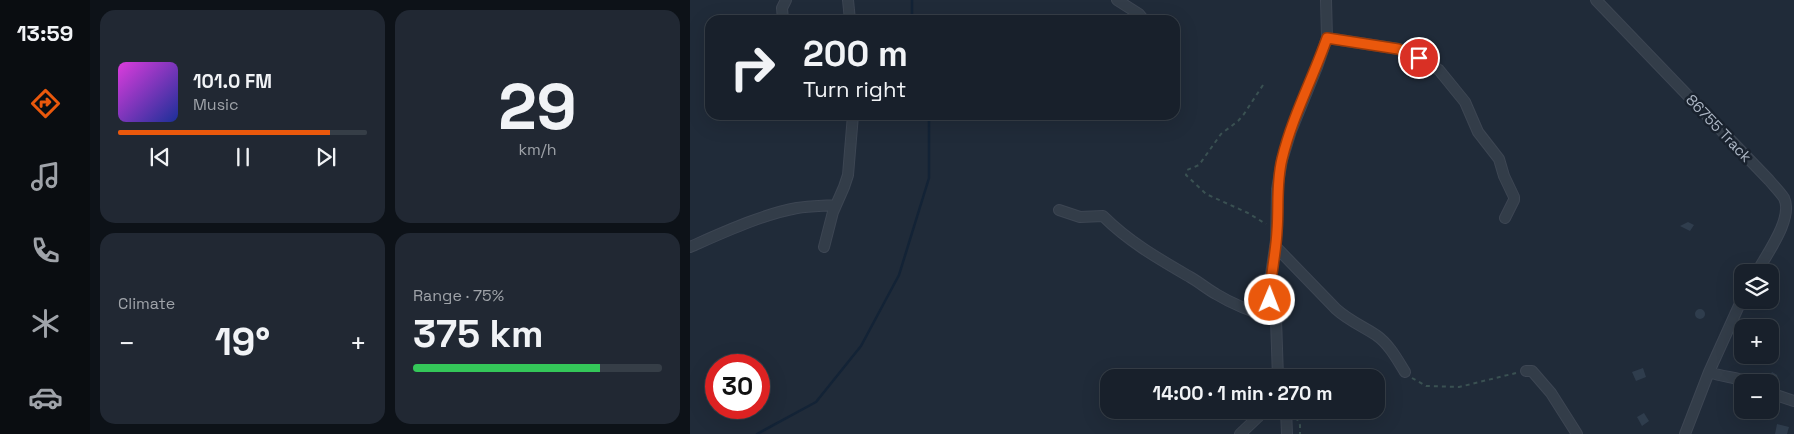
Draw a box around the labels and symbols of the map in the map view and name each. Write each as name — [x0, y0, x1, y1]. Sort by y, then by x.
pin — [1398, 37, 1440, 79]
street label: 86755 Track — [1682, 90, 1756, 166]
position arrow — [1243, 273, 1295, 325]
speed limit sign: 30 — [705, 354, 770, 419]

